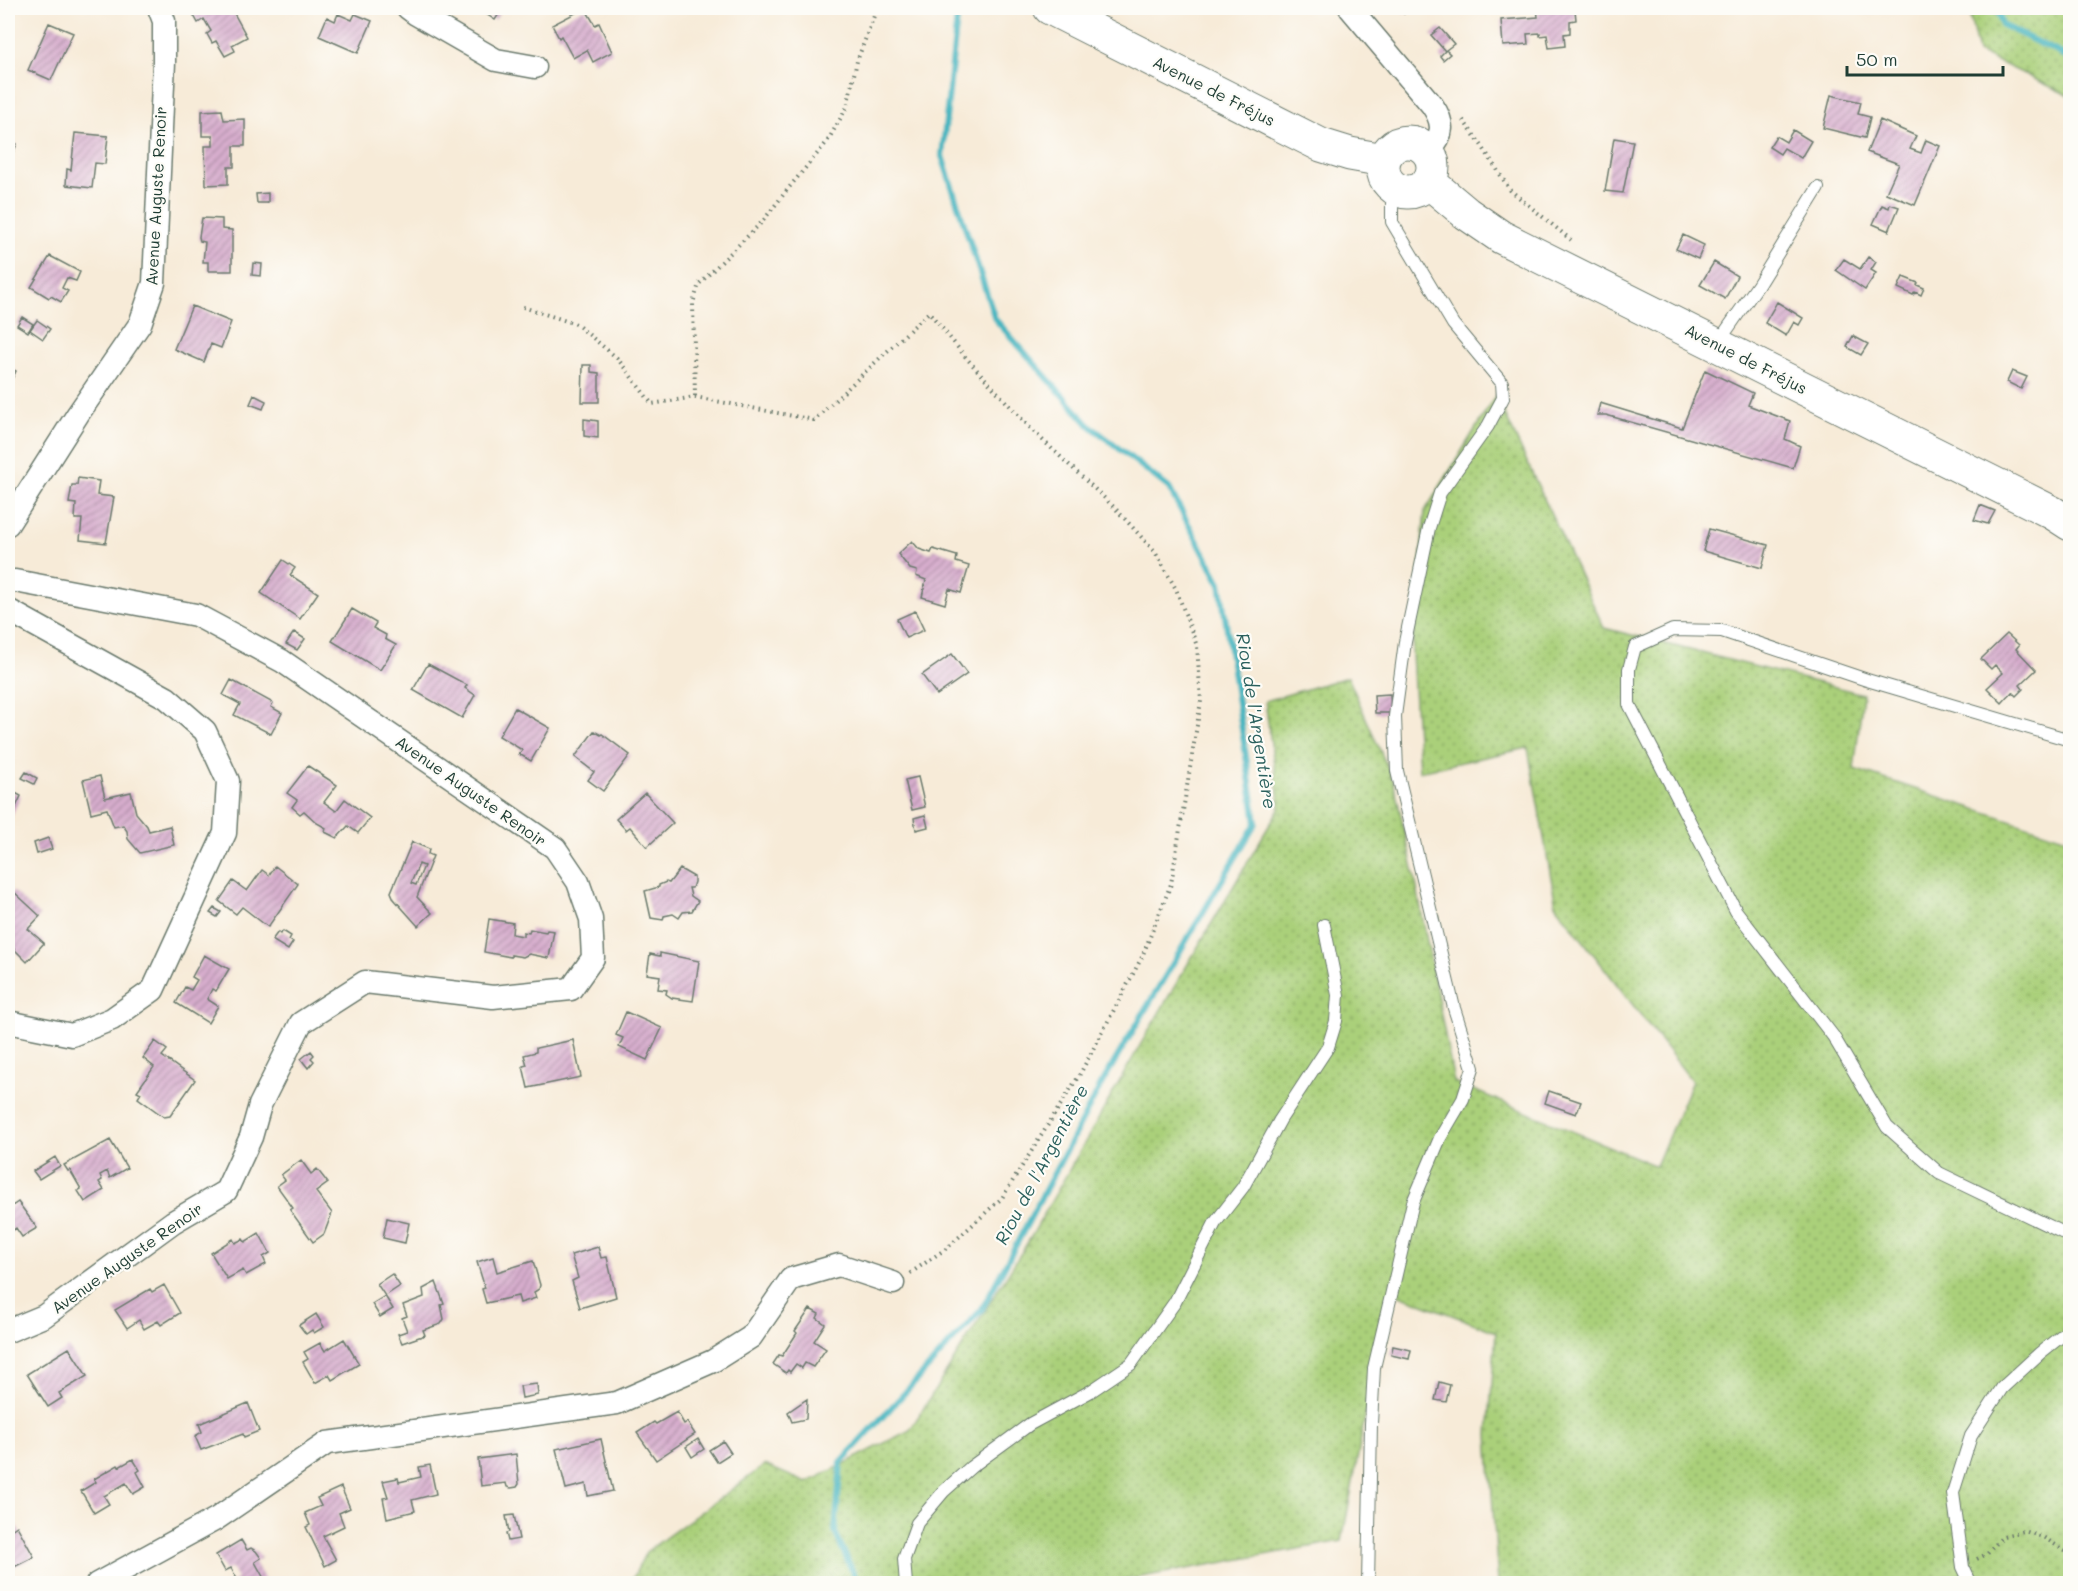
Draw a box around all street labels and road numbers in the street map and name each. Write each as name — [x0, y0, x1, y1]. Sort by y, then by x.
street label: Avenue de Fréjus — [1150, 51, 1279, 130]
street label: Avenue Auguste Renoir — [140, 106, 171, 286]
street label: Avenue de Fréjus — [1682, 319, 1811, 398]
street label: Avenue Auguste Renoir — [392, 730, 551, 851]
street label: Avenue Auguste Renoir — [47, 1197, 206, 1318]

